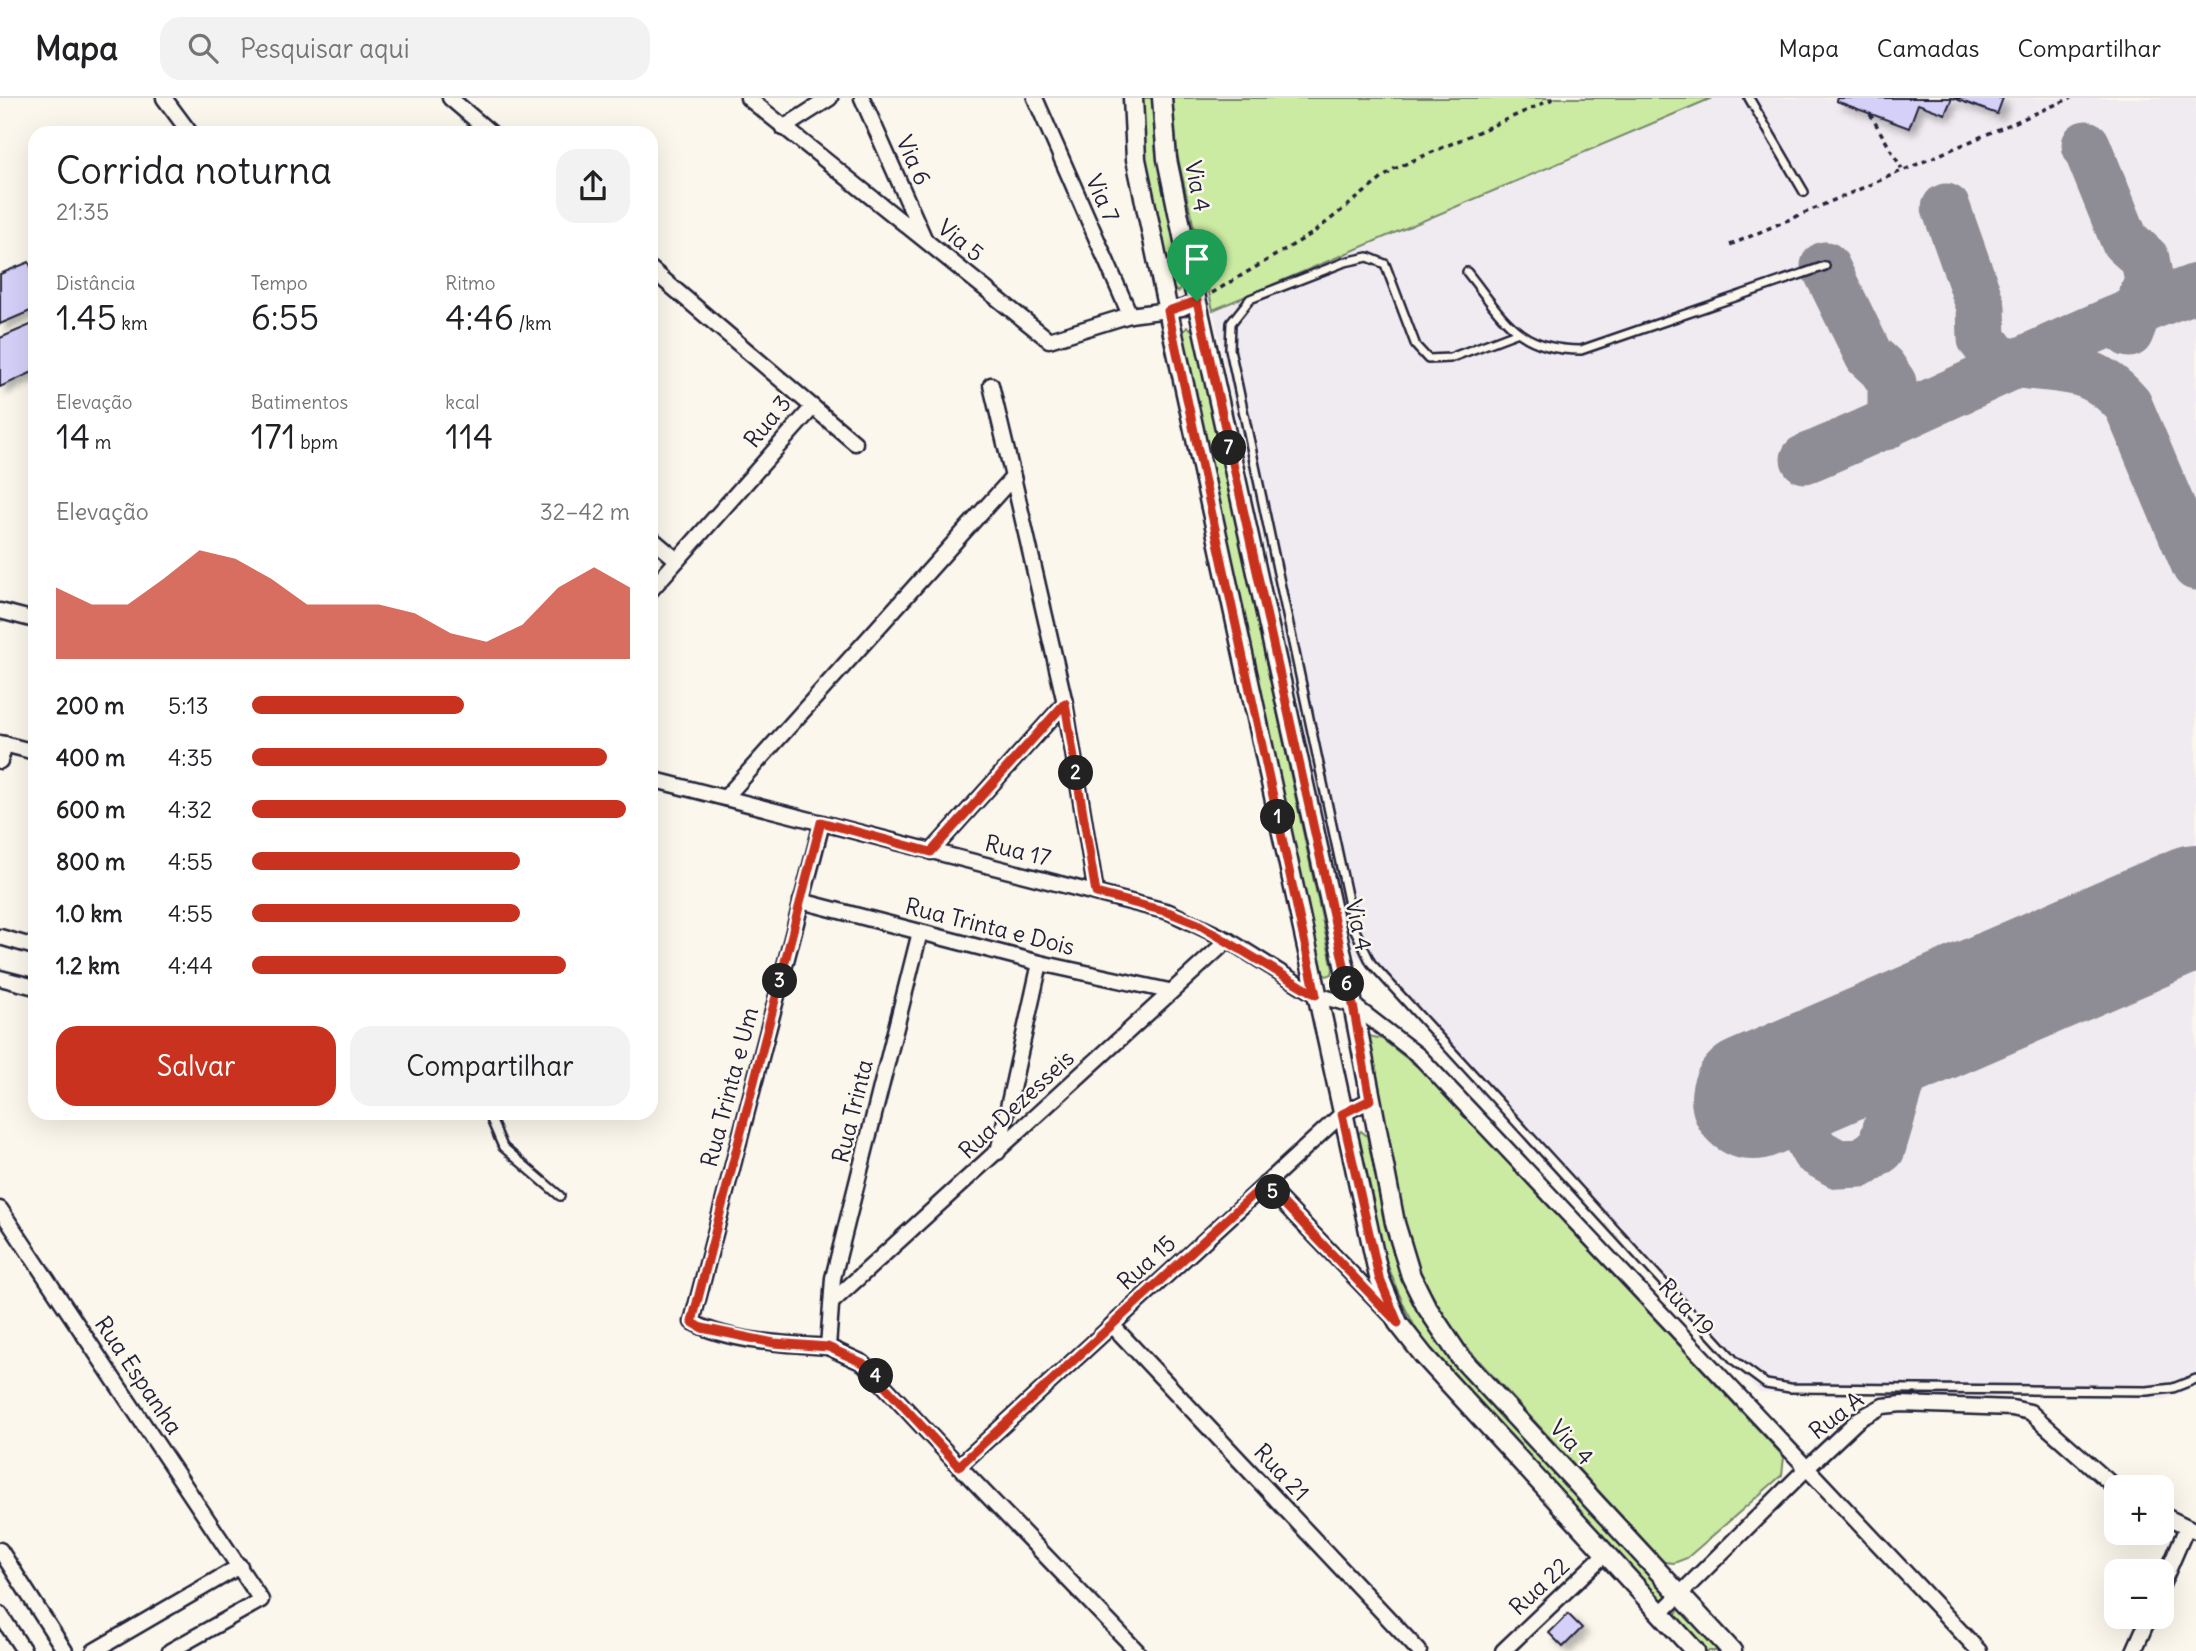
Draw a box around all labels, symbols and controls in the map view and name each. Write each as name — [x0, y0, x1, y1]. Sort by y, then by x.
search box — [160, 17, 650, 80]
text: Mapa — [35, 27, 118, 69]
icon: search — [184, 29, 222, 67]
text: Pesquisar aqui — [240, 32, 410, 65]
text: Mapa — [1778, 33, 1839, 63]
text: Camadas — [1877, 33, 1980, 63]
text: Compartilhar — [2018, 33, 2161, 63]
street label: Via 6 — [890, 131, 938, 189]
text: Corrida noturna — [56, 147, 332, 194]
button: share — [556, 149, 630, 223]
street label: Via 4 — [1179, 158, 1217, 214]
street label: Via 7 — [1080, 170, 1126, 226]
text: 21:35 — [56, 197, 109, 226]
street label: Via 5 — [932, 213, 990, 267]
pin — [1167, 229, 1227, 301]
icon: arrive — [1178, 240, 1216, 278]
text: Distância — [56, 271, 135, 295]
text: Tempo — [251, 271, 308, 295]
text: Ritmo — [445, 271, 495, 295]
text: 1.45 — [56, 295, 117, 339]
text: 6:55 — [251, 295, 319, 339]
text: 4:46 — [445, 295, 514, 339]
text: km — [117, 311, 148, 335]
text: /km — [514, 311, 552, 335]
street label: Rua 3 — [737, 389, 797, 453]
text: Elevação — [56, 390, 133, 414]
text: Batimentos — [251, 390, 348, 414]
text: kcal — [445, 390, 480, 414]
text: 14 — [56, 414, 90, 458]
text: 171 — [251, 414, 296, 458]
text: 114 — [445, 414, 493, 458]
text: m — [90, 430, 111, 454]
text: bpm — [296, 430, 338, 454]
pin: 7 — [1212, 430, 1246, 466]
text: 7 — [1224, 435, 1233, 459]
text: Elevação — [56, 497, 149, 526]
text: 32–42 m — [540, 497, 630, 526]
text: 200 m — [56, 691, 125, 720]
text: 5:13 — [168, 691, 209, 720]
text: 400 m — [56, 743, 125, 772]
text: 4:35 — [168, 743, 213, 772]
pin: 2 — [1058, 756, 1094, 790]
text: 2 — [1070, 760, 1081, 784]
text: 600 m — [56, 795, 125, 824]
text: 4:32 — [168, 795, 212, 824]
pin: 1 — [1260, 800, 1296, 834]
text: 1 — [1274, 804, 1281, 828]
street label: Rua 17 — [982, 828, 1054, 872]
text: 800 m — [56, 847, 125, 876]
text: 4:55 — [168, 847, 213, 876]
street label: Rua Trinta e Dois — [902, 891, 1078, 961]
street label: Via 4 — [1339, 897, 1379, 953]
text: 1.0 km — [56, 899, 122, 928]
text: 4:55 — [168, 899, 213, 928]
text: 1.2 km — [56, 951, 120, 980]
text: 4:44 — [168, 951, 213, 980]
pin: 3 — [762, 964, 798, 998]
pin: 6 — [1330, 966, 1364, 1001]
text: 3 — [774, 968, 785, 992]
text: 6 — [1341, 971, 1352, 995]
street label: Rua Trinta e Um — [694, 1004, 764, 1170]
button: Salvar — [56, 1026, 336, 1106]
button: Compartilhar — [350, 1026, 630, 1106]
street label: Rua Dezesseis — [952, 1043, 1080, 1165]
street label: Rua Trinta — [825, 1056, 879, 1166]
pin: 5 — [1256, 1174, 1290, 1210]
text: 5 — [1267, 1179, 1278, 1203]
street label: Rua 15 — [1111, 1228, 1181, 1296]
street label: Rua 19 — [1653, 1272, 1721, 1342]
street label: Rua Espanha — [89, 1310, 189, 1440]
pin: 4 — [858, 1358, 894, 1394]
text: 4 — [870, 1363, 881, 1387]
street label: Rua A — [1803, 1385, 1869, 1445]
street label: Via 4 — [1544, 1413, 1600, 1471]
street label: Rua 21 — [1248, 1437, 1316, 1507]
map controls — [2104, 1475, 2174, 1629]
button: + — [2104, 1475, 2174, 1545]
street label: Rua 22 — [1503, 1551, 1575, 1621]
button: − — [2104, 1559, 2174, 1629]

